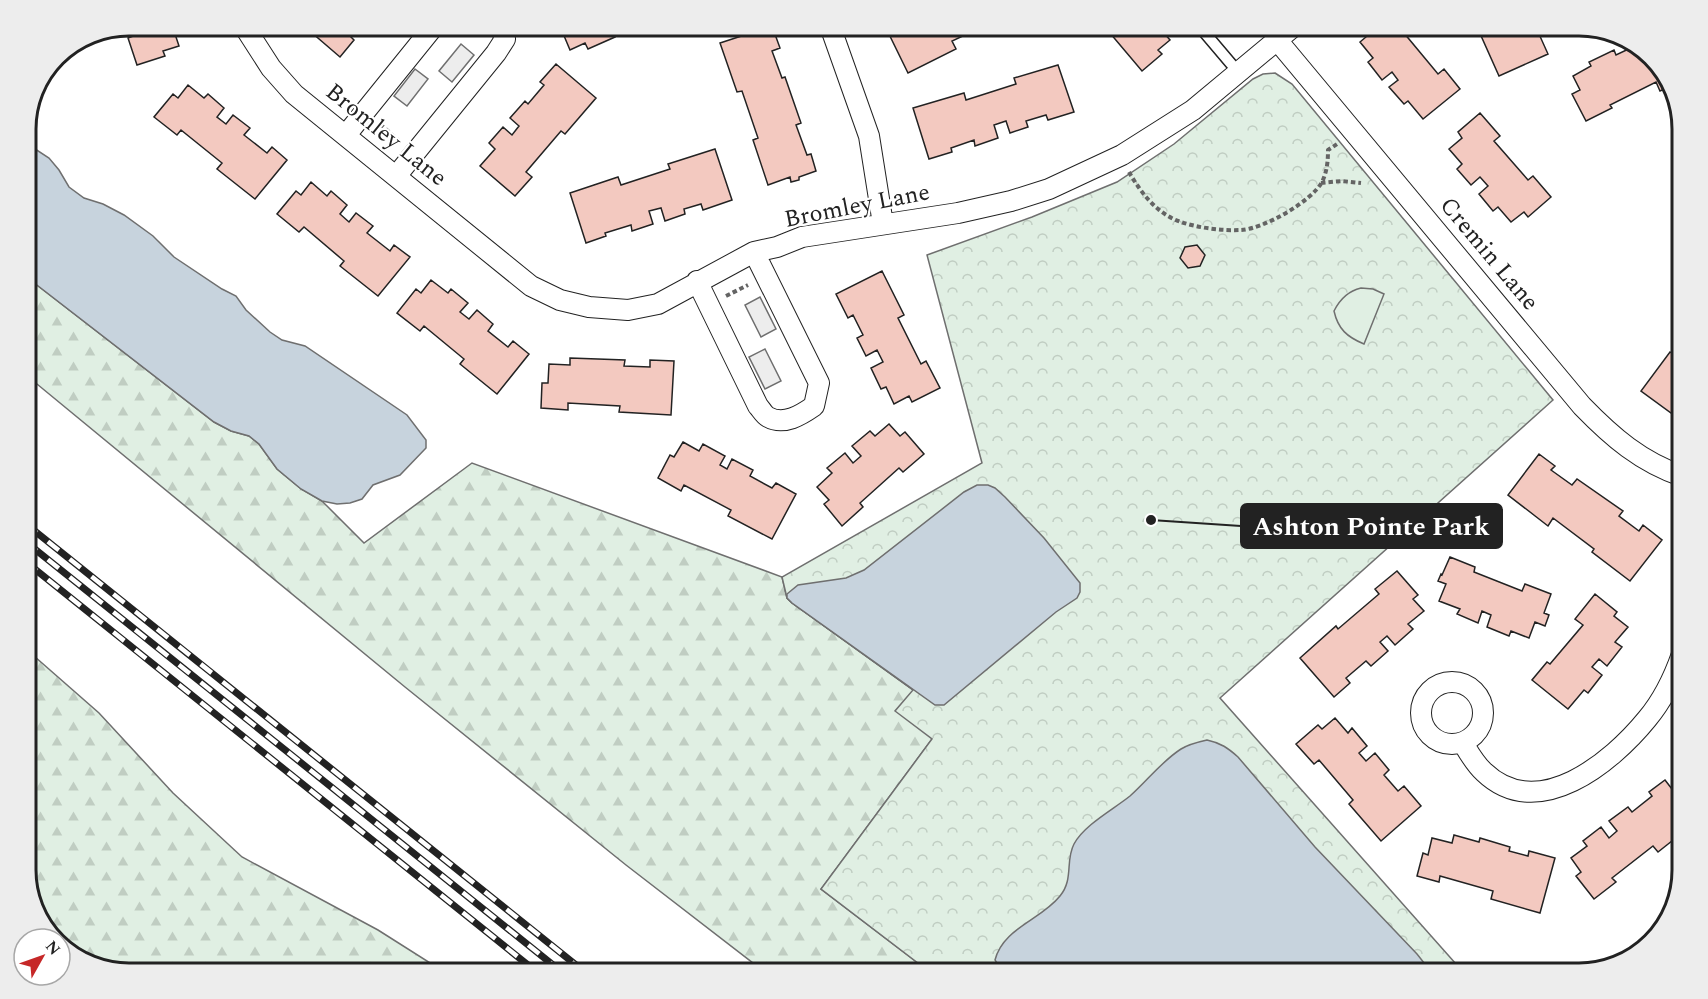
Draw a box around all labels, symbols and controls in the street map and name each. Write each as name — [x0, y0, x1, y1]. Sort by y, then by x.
street label: Bromley Lane — [317, 75, 455, 195]
street label: Bromley Lane — [781, 174, 933, 238]
street label: Cremin Lane — [1431, 189, 1547, 319]
callout: Ashton Pointe Park — [1241, 504, 1502, 548]
text: Ashton Pointe Park — [1252, 507, 1490, 547]
north arrow — [12, 927, 72, 987]
text: N — [39, 935, 66, 961]

